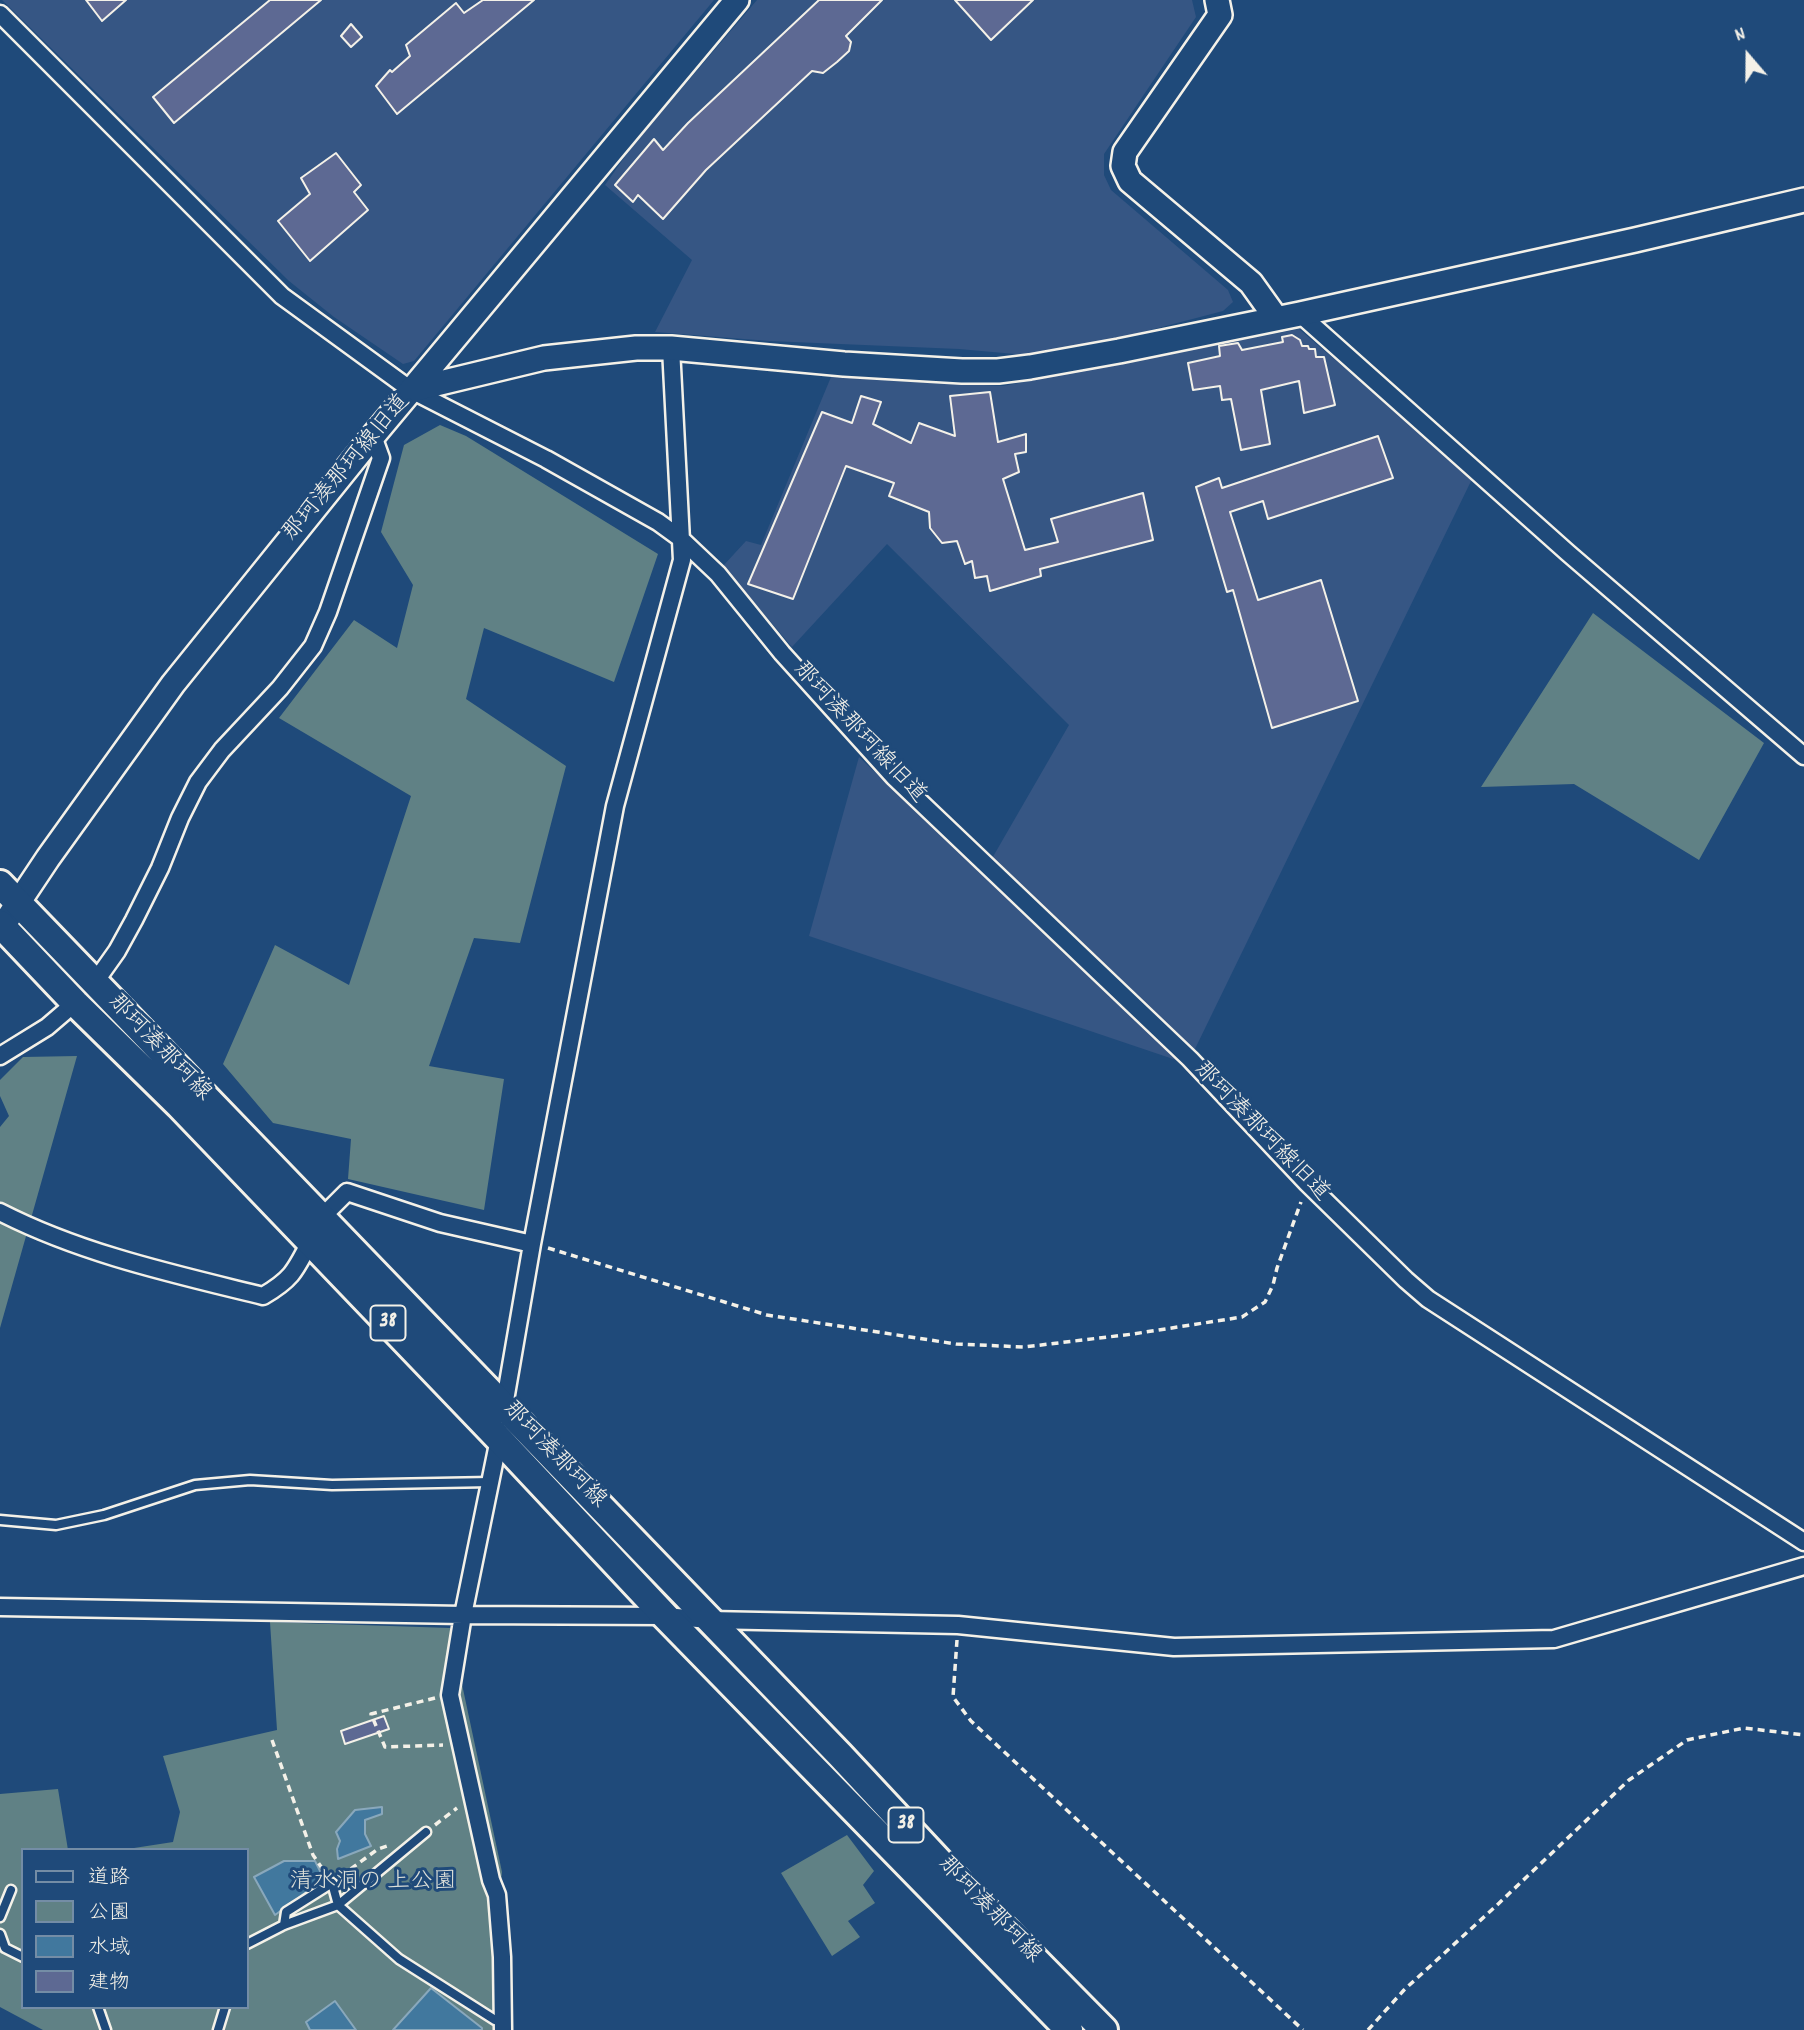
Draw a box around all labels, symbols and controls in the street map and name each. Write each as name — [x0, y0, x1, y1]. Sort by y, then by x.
north arrow — [1713, 21, 1783, 91]
text: N — [1732, 22, 1750, 50]
street label: 那珂湊那珂線旧道 — [278, 390, 418, 548]
street label: 那珂湊那珂線旧道 — [785, 657, 931, 811]
street label: 那珂湊那珂線 — [100, 990, 216, 1108]
street label: 那珂湊那珂線旧道 — [1186, 1057, 1334, 1209]
road number: 38 — [370, 1306, 406, 1340]
street label: 那珂湊那珂線 — [495, 1397, 611, 1515]
road number: 38 — [888, 1808, 923, 1842]
legend — [21, 1848, 248, 2009]
street label: 那珂湊那珂線 — [930, 1852, 1046, 1970]
text: 道路 — [88, 1864, 130, 1894]
park label: 清水洞の 上公園 — [290, 1870, 456, 1898]
text: 公園 — [88, 1899, 130, 1929]
text: 水域 — [88, 1934, 130, 1964]
text: 建物 — [88, 1969, 130, 1999]

